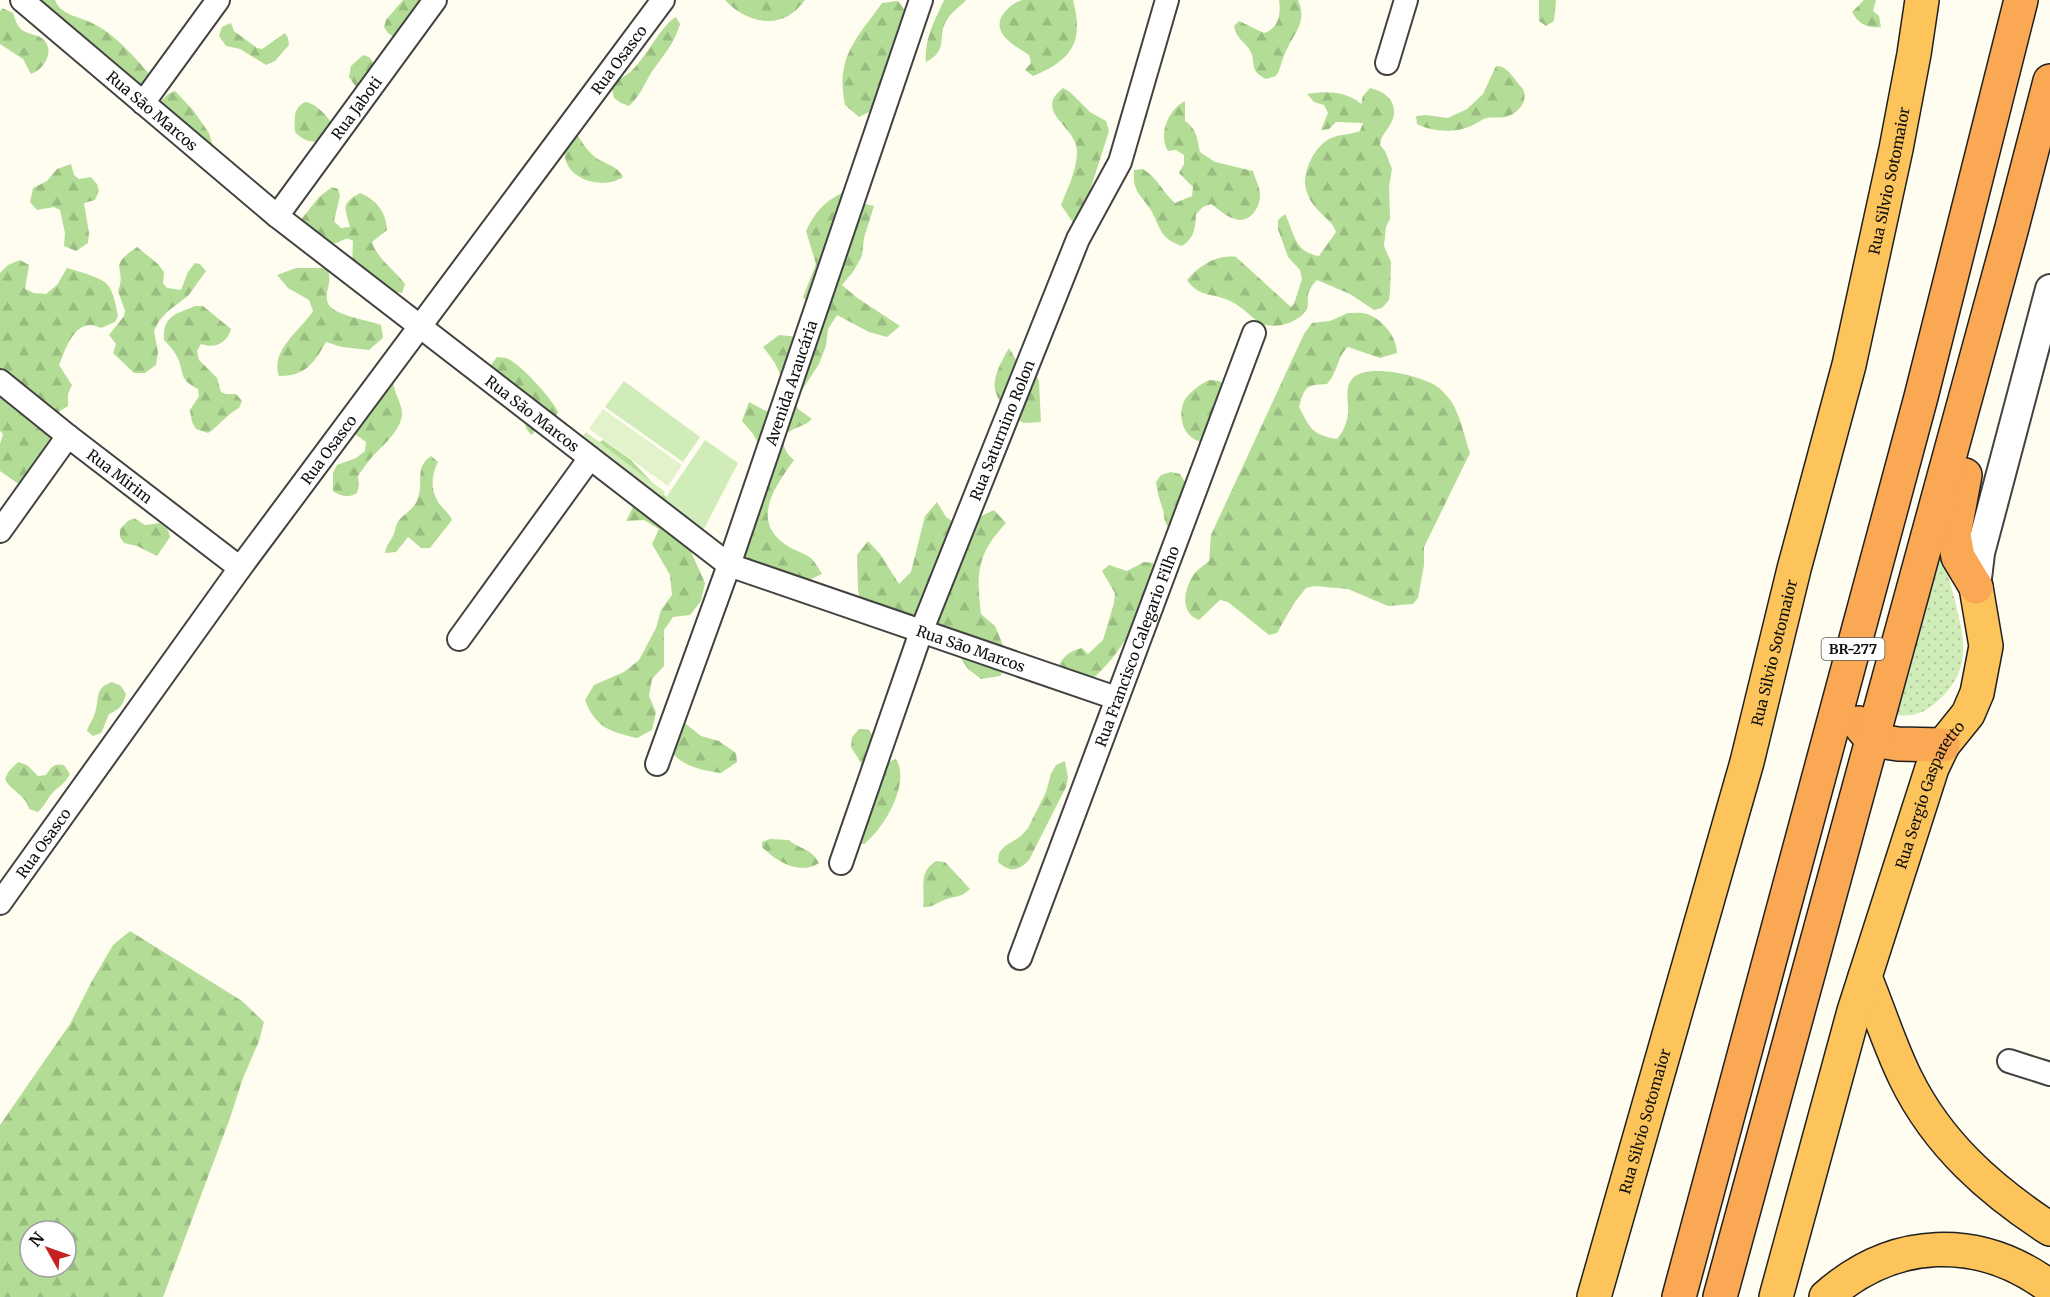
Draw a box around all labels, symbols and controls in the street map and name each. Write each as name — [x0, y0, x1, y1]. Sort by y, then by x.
street label: Rua Osasco — [587, 21, 651, 98]
street label: Rua São Marcos — [103, 67, 202, 155]
street label: Rua Jaboti — [327, 73, 386, 143]
street label: Rua Silvio Sotomaior — [1864, 105, 1913, 256]
street label: Avenida Araucária — [760, 318, 821, 449]
street label: Rua Saturnino Rolon — [965, 357, 1038, 503]
street label: Rua São Marcos — [482, 371, 583, 456]
street label: Rua Osasco — [296, 411, 360, 488]
street label: Rua Mirim — [83, 445, 157, 507]
street label: Rua Francisco Calegario Filho — [1091, 543, 1183, 749]
street label: Rua Silvio Sotomaior — [1747, 577, 1801, 728]
street label: Rua São Marcos — [914, 621, 1028, 676]
road number: BR-277 — [1822, 638, 1884, 660]
street label: Rua Sergio Gasparetto — [1891, 717, 1968, 871]
street label: Rua Osasco — [12, 804, 75, 882]
street label: Rua Silvio Sotomaior — [1615, 1046, 1674, 1196]
north arrow — [18, 1219, 78, 1279]
text: N — [25, 1228, 48, 1251]

